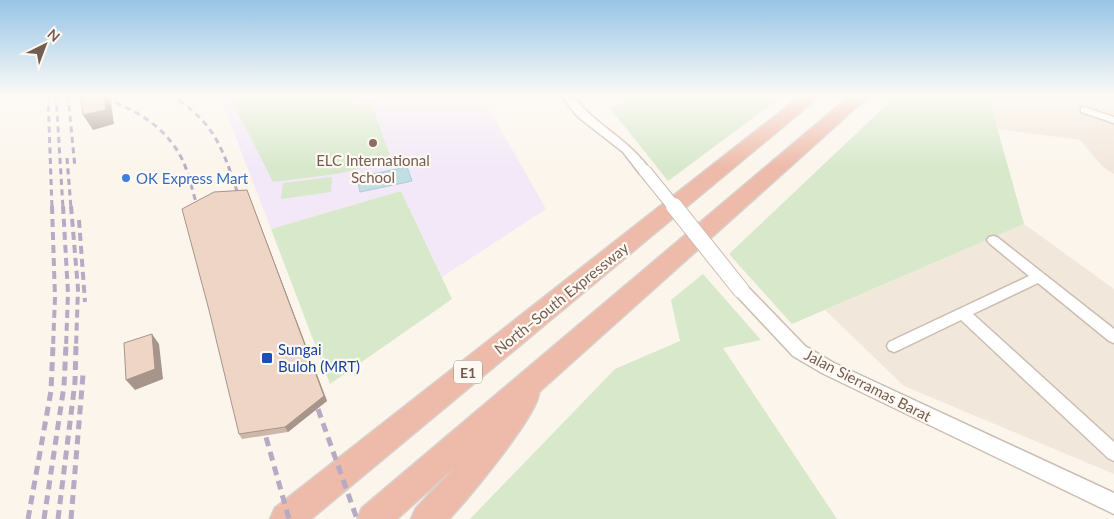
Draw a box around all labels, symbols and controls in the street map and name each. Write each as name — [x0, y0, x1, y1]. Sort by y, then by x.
north arrow — [20, 20, 70, 70]
text: N — [44, 25, 64, 45]
marker: ELC International School — [367, 137, 379, 149]
place label: ELC International School — [316, 151, 430, 186]
place label: OK Express Mart — [136, 169, 249, 187]
marker: OK Express Mart — [120, 172, 132, 184]
street label: North–South Expressway — [490, 238, 632, 358]
place label: Sungai Buloh (MRT) — [278, 340, 360, 375]
street label: Jalan Sierramas Barat — [802, 345, 935, 425]
marker: Sungai Buloh (MRT) — [260, 351, 274, 365]
road number: E1 — [454, 361, 482, 384]

